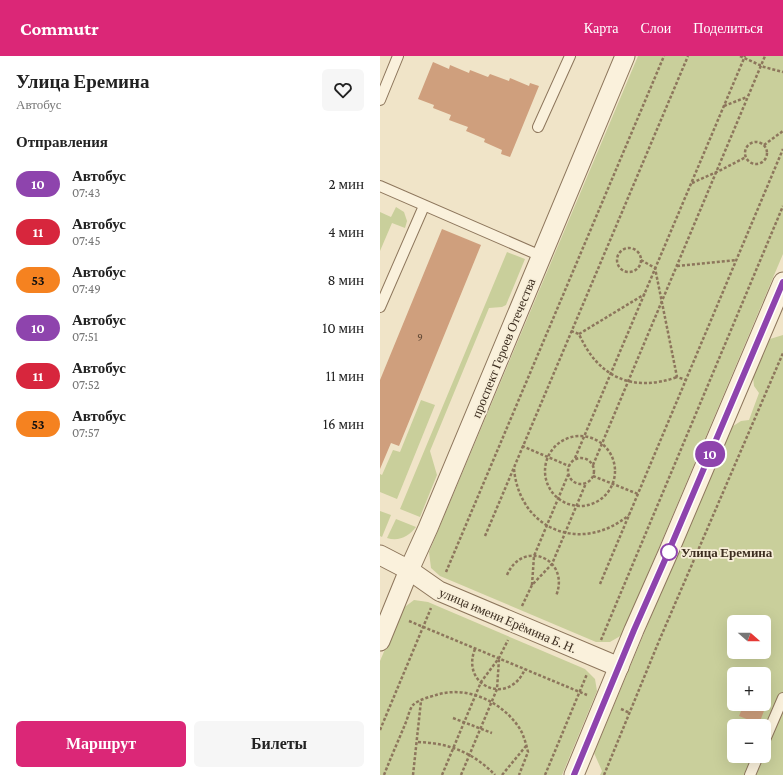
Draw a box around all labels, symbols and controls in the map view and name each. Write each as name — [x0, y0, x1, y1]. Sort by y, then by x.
text: Commutr — [20, 18, 99, 39]
text: Карта — [584, 20, 618, 36]
text: Слои — [640, 20, 671, 36]
text: Поделиться — [693, 20, 763, 36]
button: heart — [322, 69, 364, 111]
text: Улица Еремина — [16, 71, 149, 92]
text: Автобус — [16, 97, 62, 112]
text: Отправления — [16, 134, 108, 150]
text: Автобус — [72, 168, 126, 184]
text: 10 — [31, 176, 45, 192]
text: 2 мин — [328, 176, 364, 192]
text: 07:43 — [72, 185, 101, 200]
text: Автобус — [72, 216, 126, 232]
text: 11 — [33, 224, 43, 240]
text: 4 мин — [328, 224, 364, 240]
text: 07:45 — [72, 233, 101, 248]
text: Автобус — [72, 264, 126, 280]
text: 53 — [31, 272, 45, 288]
text: 8 мин — [328, 272, 364, 288]
street label: проспект Героев Отечества — [469, 276, 538, 420]
text: 07:49 — [72, 281, 101, 296]
text: Автобус — [72, 312, 126, 328]
text: 10 — [31, 320, 45, 336]
text: 10 мин — [322, 320, 364, 336]
text: 07:51 — [72, 329, 98, 344]
house number: 9 — [417, 331, 423, 343]
text: Автобус — [72, 360, 126, 376]
text: 11 — [33, 368, 43, 384]
text: 11 мин — [326, 368, 364, 384]
text: 07:52 — [72, 377, 100, 392]
text: Автобус — [72, 408, 126, 424]
text: 53 — [31, 416, 45, 432]
text: 16 мин — [323, 416, 364, 432]
text: 07:57 — [72, 425, 100, 440]
line badge: 10 — [692, 441, 728, 467]
text: 10 — [703, 446, 717, 462]
marker: Улица Еремина — [660, 543, 678, 561]
place label: Улица Еремина — [681, 545, 773, 560]
street label: улица имени Ерёмина Б. Н. — [437, 585, 579, 656]
north arrow — [727, 615, 771, 659]
map controls — [727, 615, 771, 763]
button: + — [727, 667, 771, 711]
button: − — [727, 719, 771, 763]
button: Маршрут — [16, 721, 186, 767]
button: Билеты — [194, 721, 364, 767]

